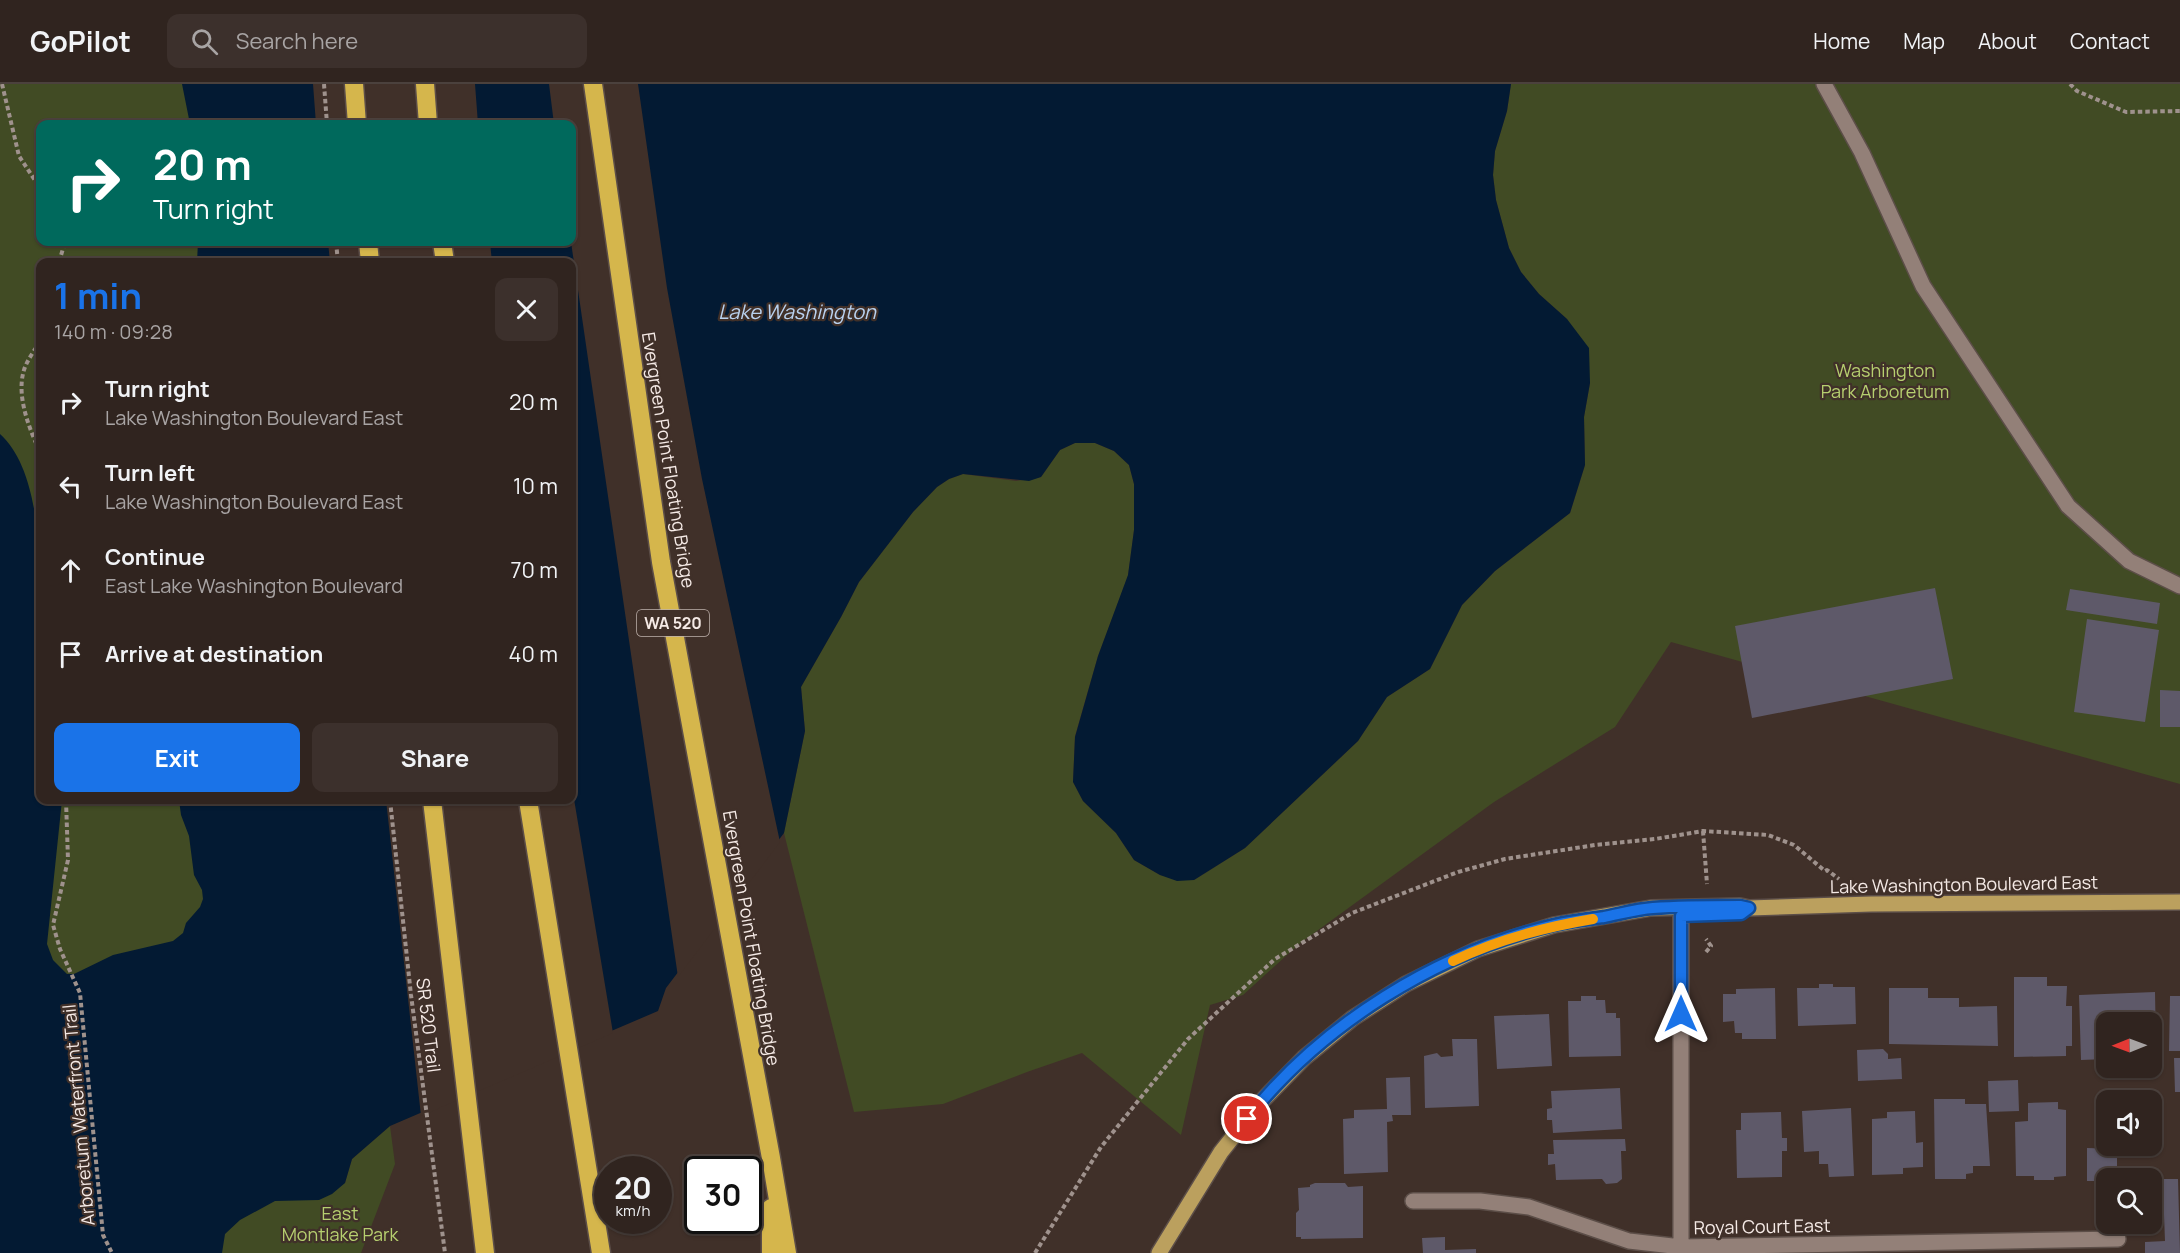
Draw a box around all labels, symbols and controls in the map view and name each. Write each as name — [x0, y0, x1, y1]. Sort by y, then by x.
search box — [167, 14, 587, 68]
text: GoPilot — [30, 22, 131, 60]
icon: search — [188, 25, 221, 58]
text: Search here — [236, 26, 358, 56]
text: Home — [1813, 27, 1870, 55]
text: Map — [1903, 27, 1945, 55]
text: About — [1978, 27, 2037, 55]
text: Contact — [2070, 27, 2150, 55]
text: 20 m — [153, 135, 252, 193]
icon: right — [54, 144, 132, 222]
text: Turn right — [153, 190, 274, 227]
text: 1 min — [54, 271, 142, 320]
button: close — [495, 278, 558, 341]
water label: Lake Washington — [718, 298, 877, 325]
text: 140 m · 09:28 — [54, 318, 173, 345]
street label: Evergreen Point Floating Bridge — [637, 330, 701, 590]
park label: Washington Park Arboretum — [1821, 358, 1949, 403]
text: Turn right — [105, 374, 210, 404]
icon: right — [54, 386, 87, 419]
text: 20 m — [509, 387, 558, 417]
text: Lake Washington Boulevard East — [105, 404, 403, 431]
text: Turn left — [105, 458, 195, 488]
icon: left — [54, 470, 87, 503]
text: 10 m — [513, 471, 558, 501]
text: Lake Washington Boulevard East — [105, 488, 403, 515]
text: Continue — [105, 542, 205, 572]
icon: ahead — [54, 554, 87, 587]
text: 70 m — [510, 555, 558, 585]
text: East Lake Washington Boulevard — [105, 572, 403, 599]
road number: WA 520 — [637, 610, 709, 636]
icon: arrive — [54, 638, 87, 671]
text: Arrive at destination — [105, 639, 323, 669]
text: 40 m — [509, 639, 558, 669]
button: Exit — [54, 723, 300, 792]
button: Share — [312, 723, 558, 792]
street label: Evergreen Point Floating Bridge — [718, 809, 786, 1067]
street label: Lake Washington Boulevard East — [1830, 870, 2098, 898]
street label: SR 520 Trail — [411, 976, 447, 1074]
position arrow — [1649, 982, 1713, 1046]
street label: Arboretum Waterfront Trail — [56, 1003, 100, 1227]
north arrow — [2096, 1012, 2162, 1078]
map controls — [2096, 1012, 2162, 1234]
button: sound — [2096, 1090, 2162, 1156]
pin — [1221, 1093, 1272, 1144]
icon: arrive — [1230, 1102, 1263, 1135]
speed limit sign: 30 — [684, 1156, 762, 1234]
text: 20 — [614, 1167, 652, 1208]
button: search — [2096, 1168, 2162, 1234]
text: km/h — [616, 1200, 650, 1221]
park label: East Montlake Park — [282, 1201, 399, 1246]
street label: Royal Court East — [1693, 1213, 1831, 1239]

